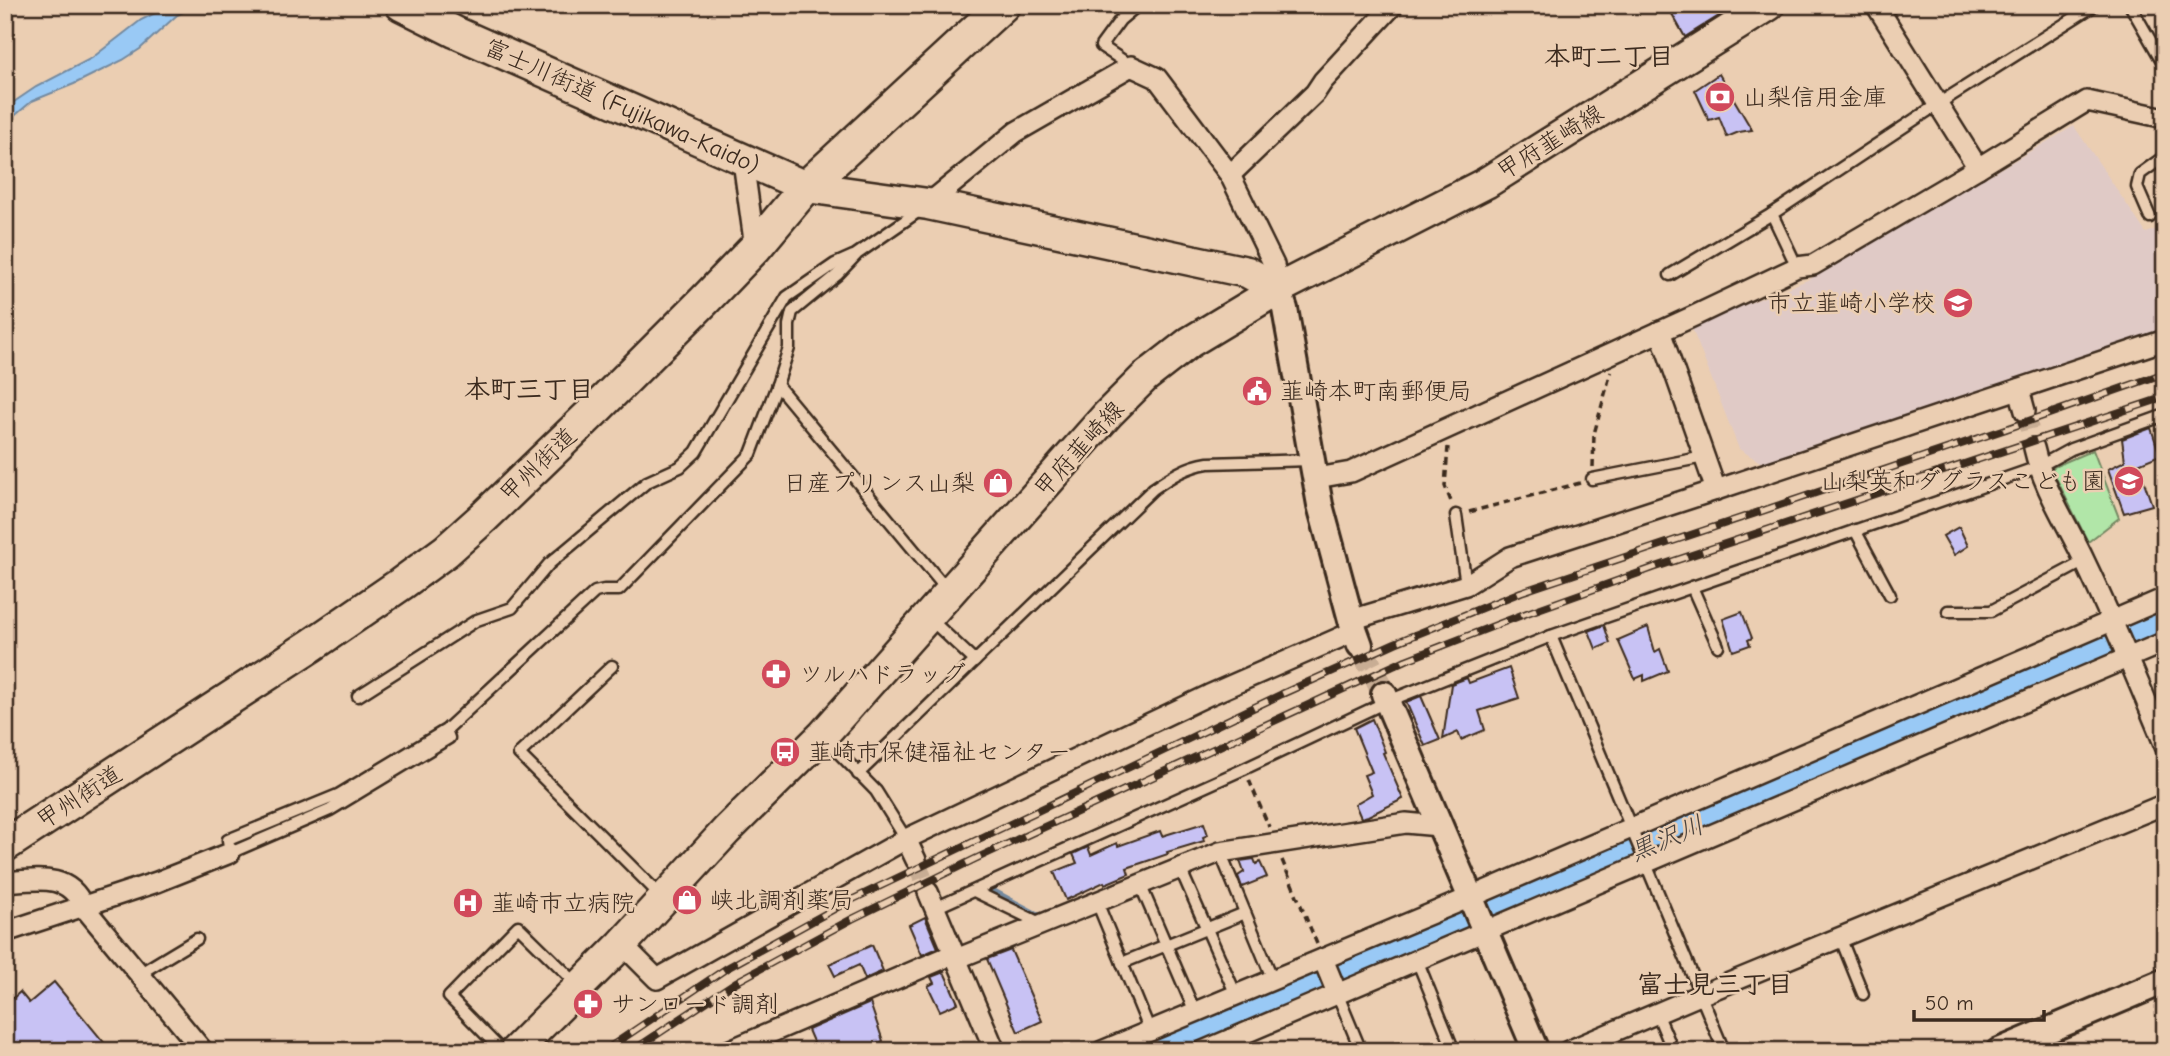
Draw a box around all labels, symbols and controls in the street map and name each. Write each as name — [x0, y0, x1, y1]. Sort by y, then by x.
street label: 富士川街道 (Fujikawa-Kaido) — [480, 33, 764, 179]
district label: 本町二丁目 — [1544, 42, 1674, 72]
bank icon: 山梨信用金庫 — [1703, 80, 1737, 114]
place label: 山梨信用金庫 — [1743, 83, 1887, 111]
street label: 甲府韮崎線 — [1492, 98, 1608, 186]
school or university icon: 市立韮崎小学校 — [1941, 286, 1975, 320]
place label: 市立韮崎小学校 — [1767, 289, 1935, 317]
public building icon: 韮崎本町南郵便局 — [1240, 374, 1274, 408]
district label: 本町三丁目 — [464, 375, 594, 405]
place label: 韮崎本町南郵便局 — [1280, 377, 1472, 405]
street label: 甲府韮崎線 — [1028, 395, 1130, 503]
street label: 甲州街道 — [494, 422, 582, 508]
school or university icon: 山梨英和ダグラスこども園 — [2112, 464, 2146, 498]
shop icon: 日産プリンス山梨 — [981, 466, 1015, 500]
place label: 山梨英和ダグラスこども園 — [1820, 467, 2106, 495]
place label: 日産プリンス山梨 — [783, 469, 975, 497]
pharmacy icon: ツルハドラッグ — [759, 657, 793, 691]
place label: ツルハドラッグ — [799, 660, 966, 688]
bus stop icon: 韮崎市保健福祉センター — [768, 735, 802, 769]
place label: 韮崎市保健福祉センター — [808, 738, 1071, 766]
street label: 甲州街道 — [31, 759, 127, 835]
water label: 黒沢川 — [1625, 810, 1709, 868]
shop icon: 峡北調剤薬局 — [670, 883, 704, 917]
hospital icon: 韮崎市立病院 — [451, 886, 485, 920]
place label: 峡北調剤薬局 — [710, 886, 854, 914]
place label: 韮崎市立病院 — [491, 889, 635, 917]
district label: 富士見三丁目 — [1637, 970, 1793, 1000]
scale bar — [1914, 979, 2044, 1023]
pharmacy icon: サンロード調剤 — [571, 987, 605, 1021]
place label: サンロード調剤 — [611, 990, 779, 1018]
text: 50 m — [1925, 991, 1974, 1015]

